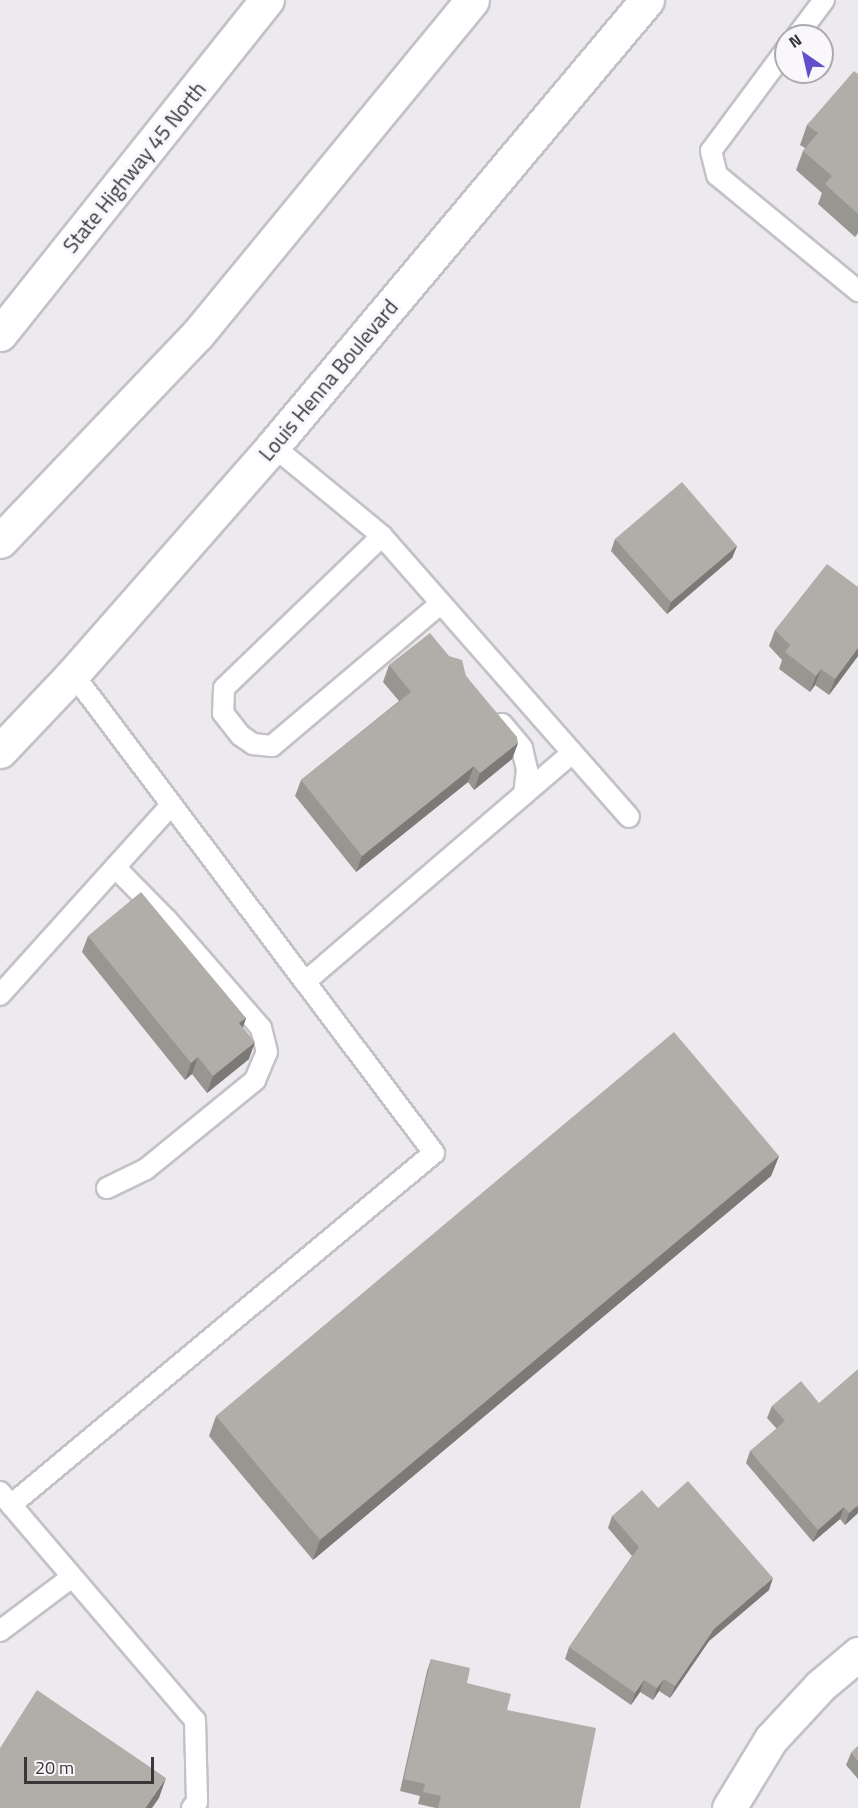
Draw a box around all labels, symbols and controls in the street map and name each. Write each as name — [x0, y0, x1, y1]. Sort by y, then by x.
north arrow — [774, 24, 834, 84]
text: N — [784, 28, 806, 54]
street label: State Highway 45 North — [57, 76, 211, 258]
street label: Louis Henna Boulevard — [253, 294, 403, 466]
scale bar — [27, 1745, 158, 1783]
text: 20 m — [35, 1754, 74, 1781]

